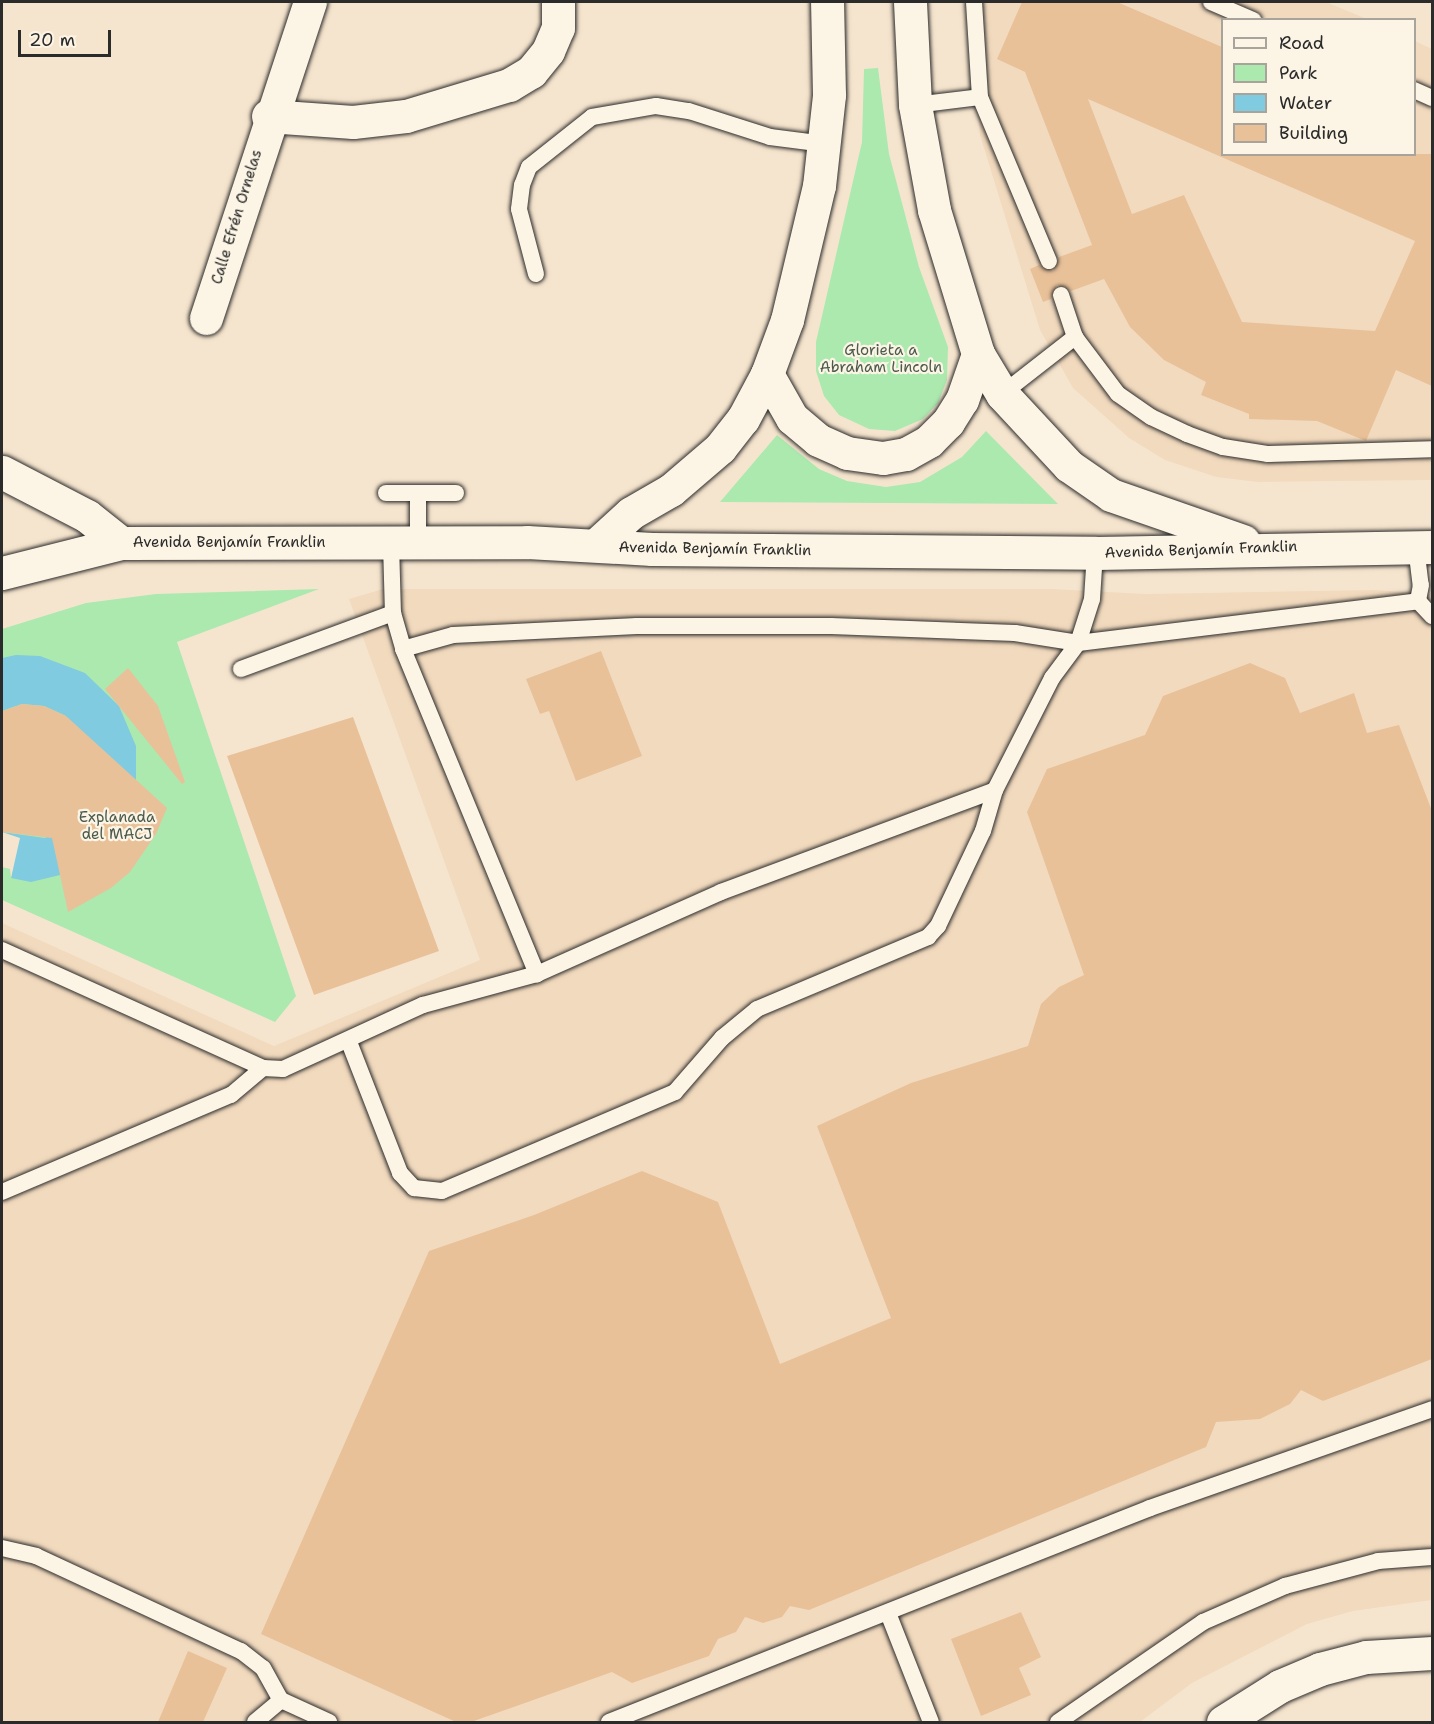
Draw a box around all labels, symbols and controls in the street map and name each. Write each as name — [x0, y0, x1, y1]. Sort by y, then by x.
scale bar — [21, 18, 114, 56]
legend — [1221, 18, 1416, 156]
text: 20 m — [29, 28, 75, 52]
text: Road — [1279, 31, 1324, 55]
text: Park — [1279, 61, 1318, 85]
text: Water — [1279, 91, 1332, 115]
text: Building — [1279, 121, 1348, 145]
street label: Calle Efrén Ornelas — [208, 147, 266, 287]
park label: Glorieta a Abraham Lincoln — [820, 341, 942, 376]
street label: Avenida Benjamín Franklin — [133, 534, 325, 552]
street label: Avenida Benjamín Franklin — [618, 538, 812, 560]
street label: Avenida Benjamín Franklin — [1104, 538, 1298, 562]
park label: Explanada del MACJ — [79, 808, 155, 843]

